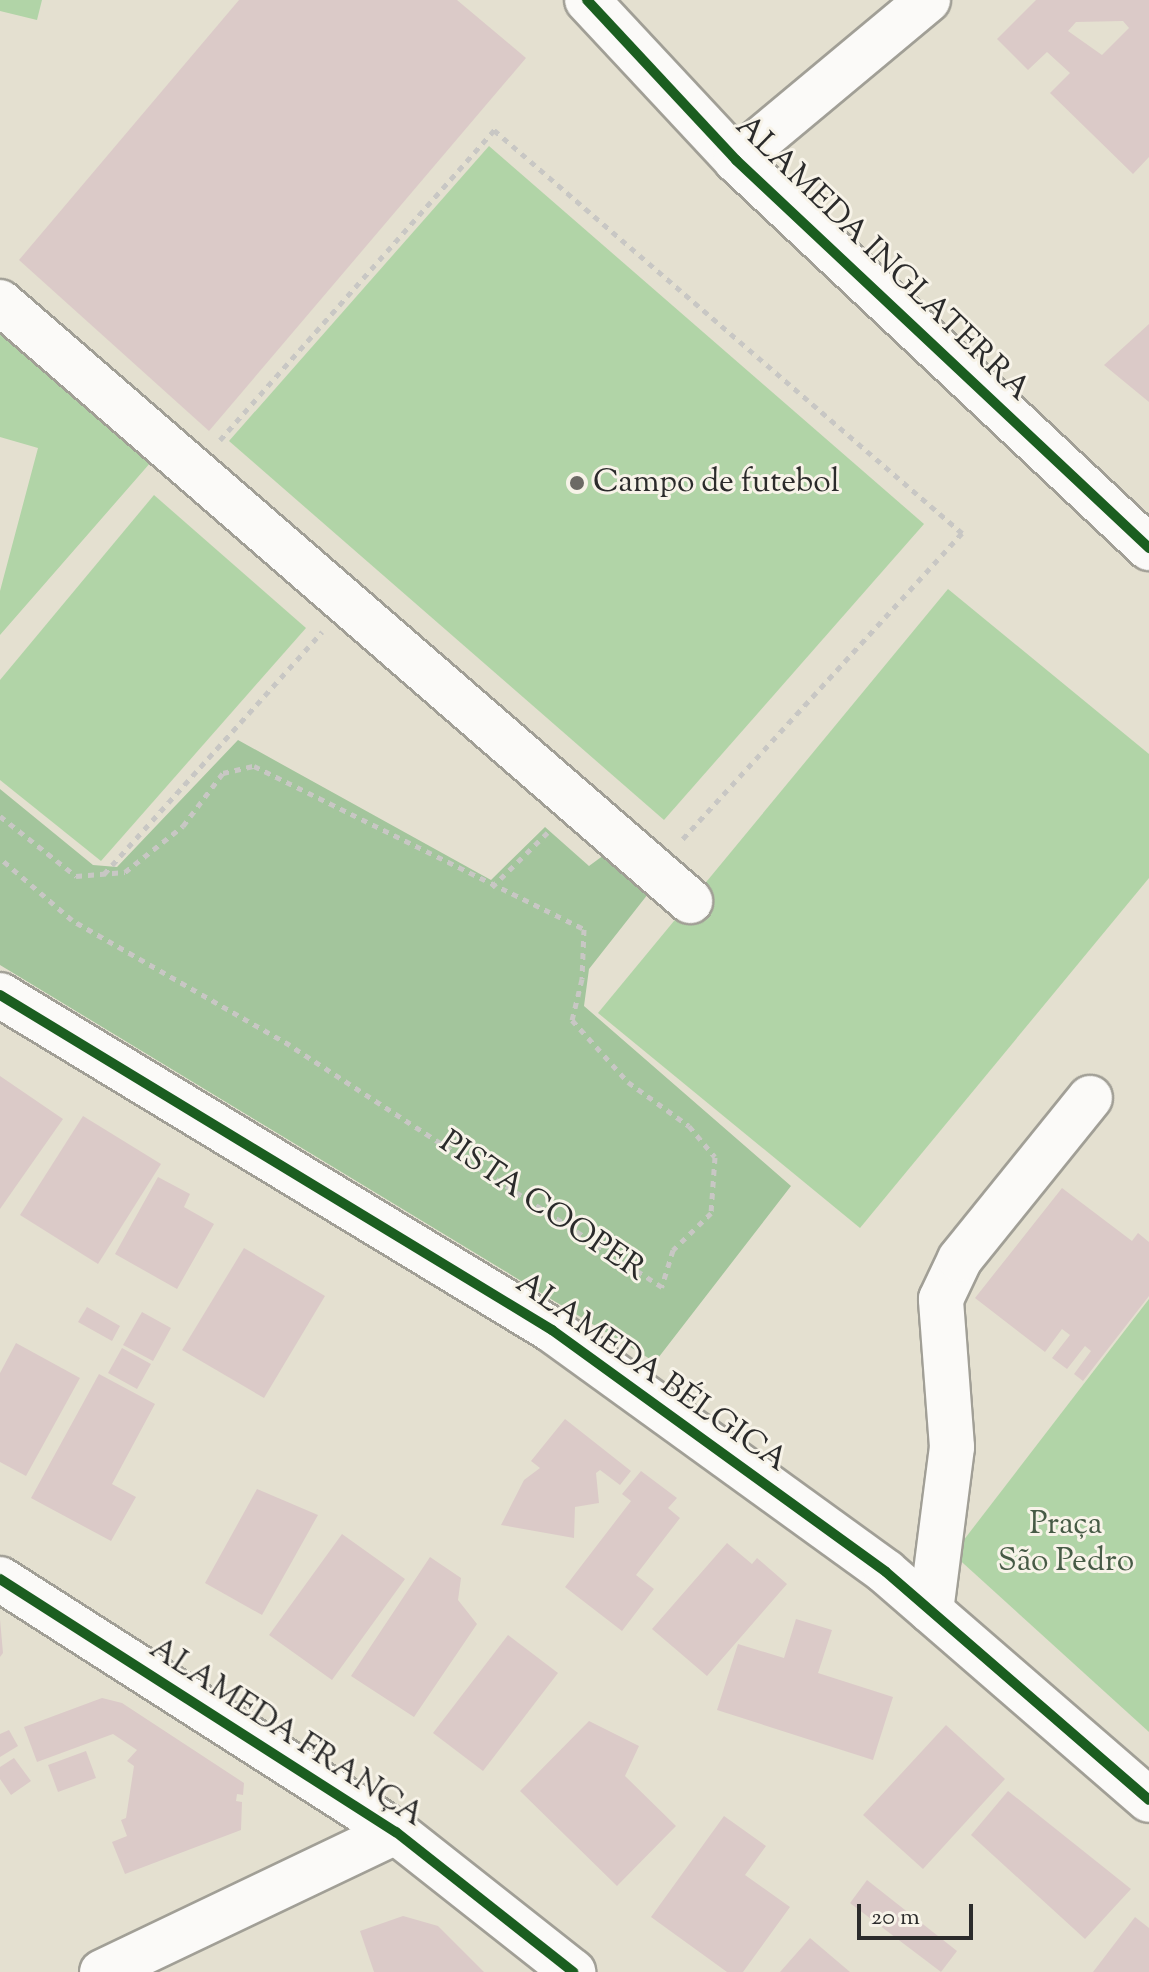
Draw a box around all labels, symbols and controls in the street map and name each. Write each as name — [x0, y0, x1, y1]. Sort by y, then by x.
street label: ALAMEDA INGLATERRA — [727, 108, 1037, 410]
place label: Campo de futebol — [593, 464, 840, 502]
marker: Campo de futebol — [568, 474, 586, 492]
street label: PISTA COOPER — [431, 1124, 653, 1290]
street label: ALAMEDA BÉLGICA — [508, 1265, 794, 1481]
park label: Praça São Pedro — [998, 1507, 1134, 1582]
street label: ALAMEDA FRANÇA — [142, 1630, 430, 1836]
scale bar — [861, 1888, 977, 1938]
text: 20 m — [871, 1901, 920, 1935]

